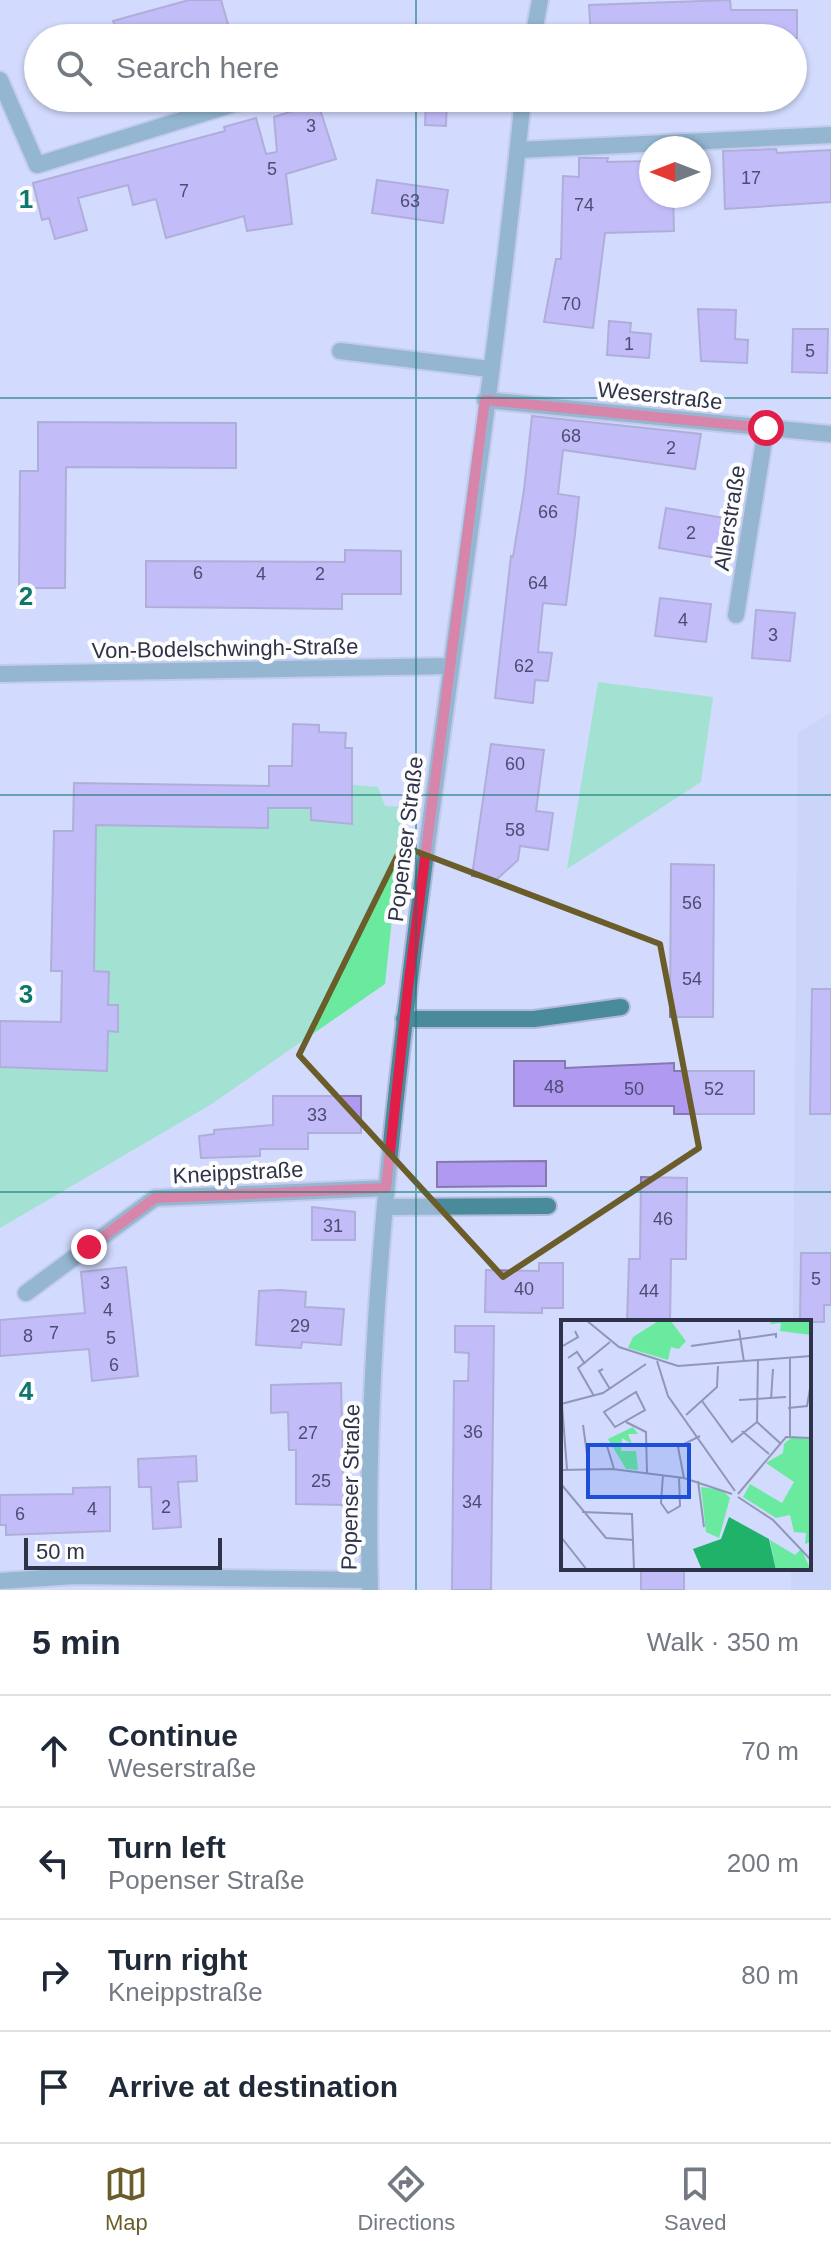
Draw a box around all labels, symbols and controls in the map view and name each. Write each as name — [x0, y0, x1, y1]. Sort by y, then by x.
search box — [24, 24, 807, 112]
icon: search — [52, 46, 96, 90]
text: Search here — [116, 51, 279, 84]
house number: 3 — [306, 116, 316, 136]
north arrow — [639, 136, 711, 208]
house number: 5 — [267, 159, 277, 179]
house number: 17 — [741, 168, 761, 188]
house number: 7 — [179, 181, 189, 201]
text: 1 — [19, 184, 33, 214]
house number: 63 — [400, 191, 420, 211]
house number: 74 — [574, 195, 594, 215]
house number: 70 — [561, 294, 581, 314]
house number: 1 — [624, 334, 634, 354]
house number: 5 — [805, 341, 815, 361]
street label: Weserstraße — [596, 377, 724, 414]
route start — [748, 410, 784, 446]
house number: 68 — [561, 426, 581, 446]
house number: 2 — [666, 438, 676, 458]
street label: Allerstraße — [709, 464, 750, 573]
house number: 66 — [538, 502, 558, 522]
house number: 2 — [686, 523, 696, 543]
house number: 6 — [193, 563, 203, 583]
house number: 4 — [256, 564, 266, 584]
house number: 2 — [315, 564, 325, 584]
house number: 64 — [528, 573, 548, 593]
text: 2 — [19, 581, 33, 611]
house number: 4 — [678, 610, 688, 630]
house number: 3 — [768, 625, 778, 645]
street label: Von-Bodelschwingh-Straße — [92, 634, 359, 663]
house number: 62 — [514, 656, 534, 676]
house number: 60 — [505, 754, 525, 774]
street label: Popenser Straße — [383, 755, 428, 923]
house number: 58 — [505, 820, 525, 840]
house number: 56 — [682, 893, 702, 913]
house number: 54 — [682, 969, 702, 989]
text: 3 — [19, 979, 33, 1009]
house number: 48 — [544, 1077, 564, 1097]
house number: 50 — [624, 1079, 644, 1099]
house number: 52 — [704, 1079, 724, 1099]
house number: 33 — [307, 1105, 327, 1125]
street label: Kneippstraße — [172, 1157, 304, 1188]
house number: 46 — [653, 1209, 673, 1229]
house number: 31 — [323, 1216, 343, 1236]
route end — [71, 1229, 107, 1265]
house number: 5 — [811, 1269, 821, 1289]
house number: 3 — [100, 1273, 110, 1293]
house number: 40 — [514, 1279, 534, 1299]
house number: 44 — [639, 1281, 659, 1301]
house number: 4 — [103, 1300, 113, 1320]
house number: 29 — [290, 1316, 310, 1336]
inset map — [561, 1320, 811, 1570]
house number: 7 — [49, 1323, 59, 1343]
house number: 8 — [23, 1326, 33, 1346]
house number: 5 — [106, 1328, 116, 1348]
house number: 6 — [109, 1355, 119, 1375]
text: 4 — [19, 1376, 34, 1406]
street label: Popenser Straße — [337, 1404, 364, 1570]
house number: 36 — [463, 1422, 483, 1442]
house number: 27 — [298, 1423, 318, 1443]
house number: 25 — [311, 1471, 331, 1491]
house number: 34 — [462, 1492, 482, 1512]
house number: 2 — [161, 1497, 171, 1517]
house number: 4 — [87, 1499, 97, 1519]
house number: 6 — [15, 1504, 25, 1524]
scale bar — [24, 1534, 222, 1570]
text: 50 m — [36, 1539, 85, 1564]
text: 5 min — [32, 1623, 121, 1661]
text: Walk · 350 m — [647, 1627, 799, 1657]
text: Continue — [108, 1719, 238, 1752]
icon: ahead — [32, 1729, 76, 1773]
text: 70 m — [741, 1736, 799, 1766]
text: Weserstraße — [108, 1753, 256, 1783]
text: Turn left — [108, 1831, 226, 1864]
icon: left — [32, 1841, 76, 1885]
text: 200 m — [727, 1848, 799, 1878]
text: Popenser Straße — [108, 1865, 305, 1895]
text: Turn right — [108, 1943, 247, 1976]
icon: right — [32, 1953, 76, 1997]
text: 80 m — [741, 1960, 799, 1990]
text: Kneippstraße — [108, 1977, 263, 2007]
icon: arrive — [32, 2065, 76, 2109]
text: Arrive at destination — [108, 2070, 398, 2103]
tab: Map — [104, 2162, 148, 2236]
tab: Directions — [357, 2162, 455, 2236]
tab: Saved — [664, 2162, 727, 2236]

